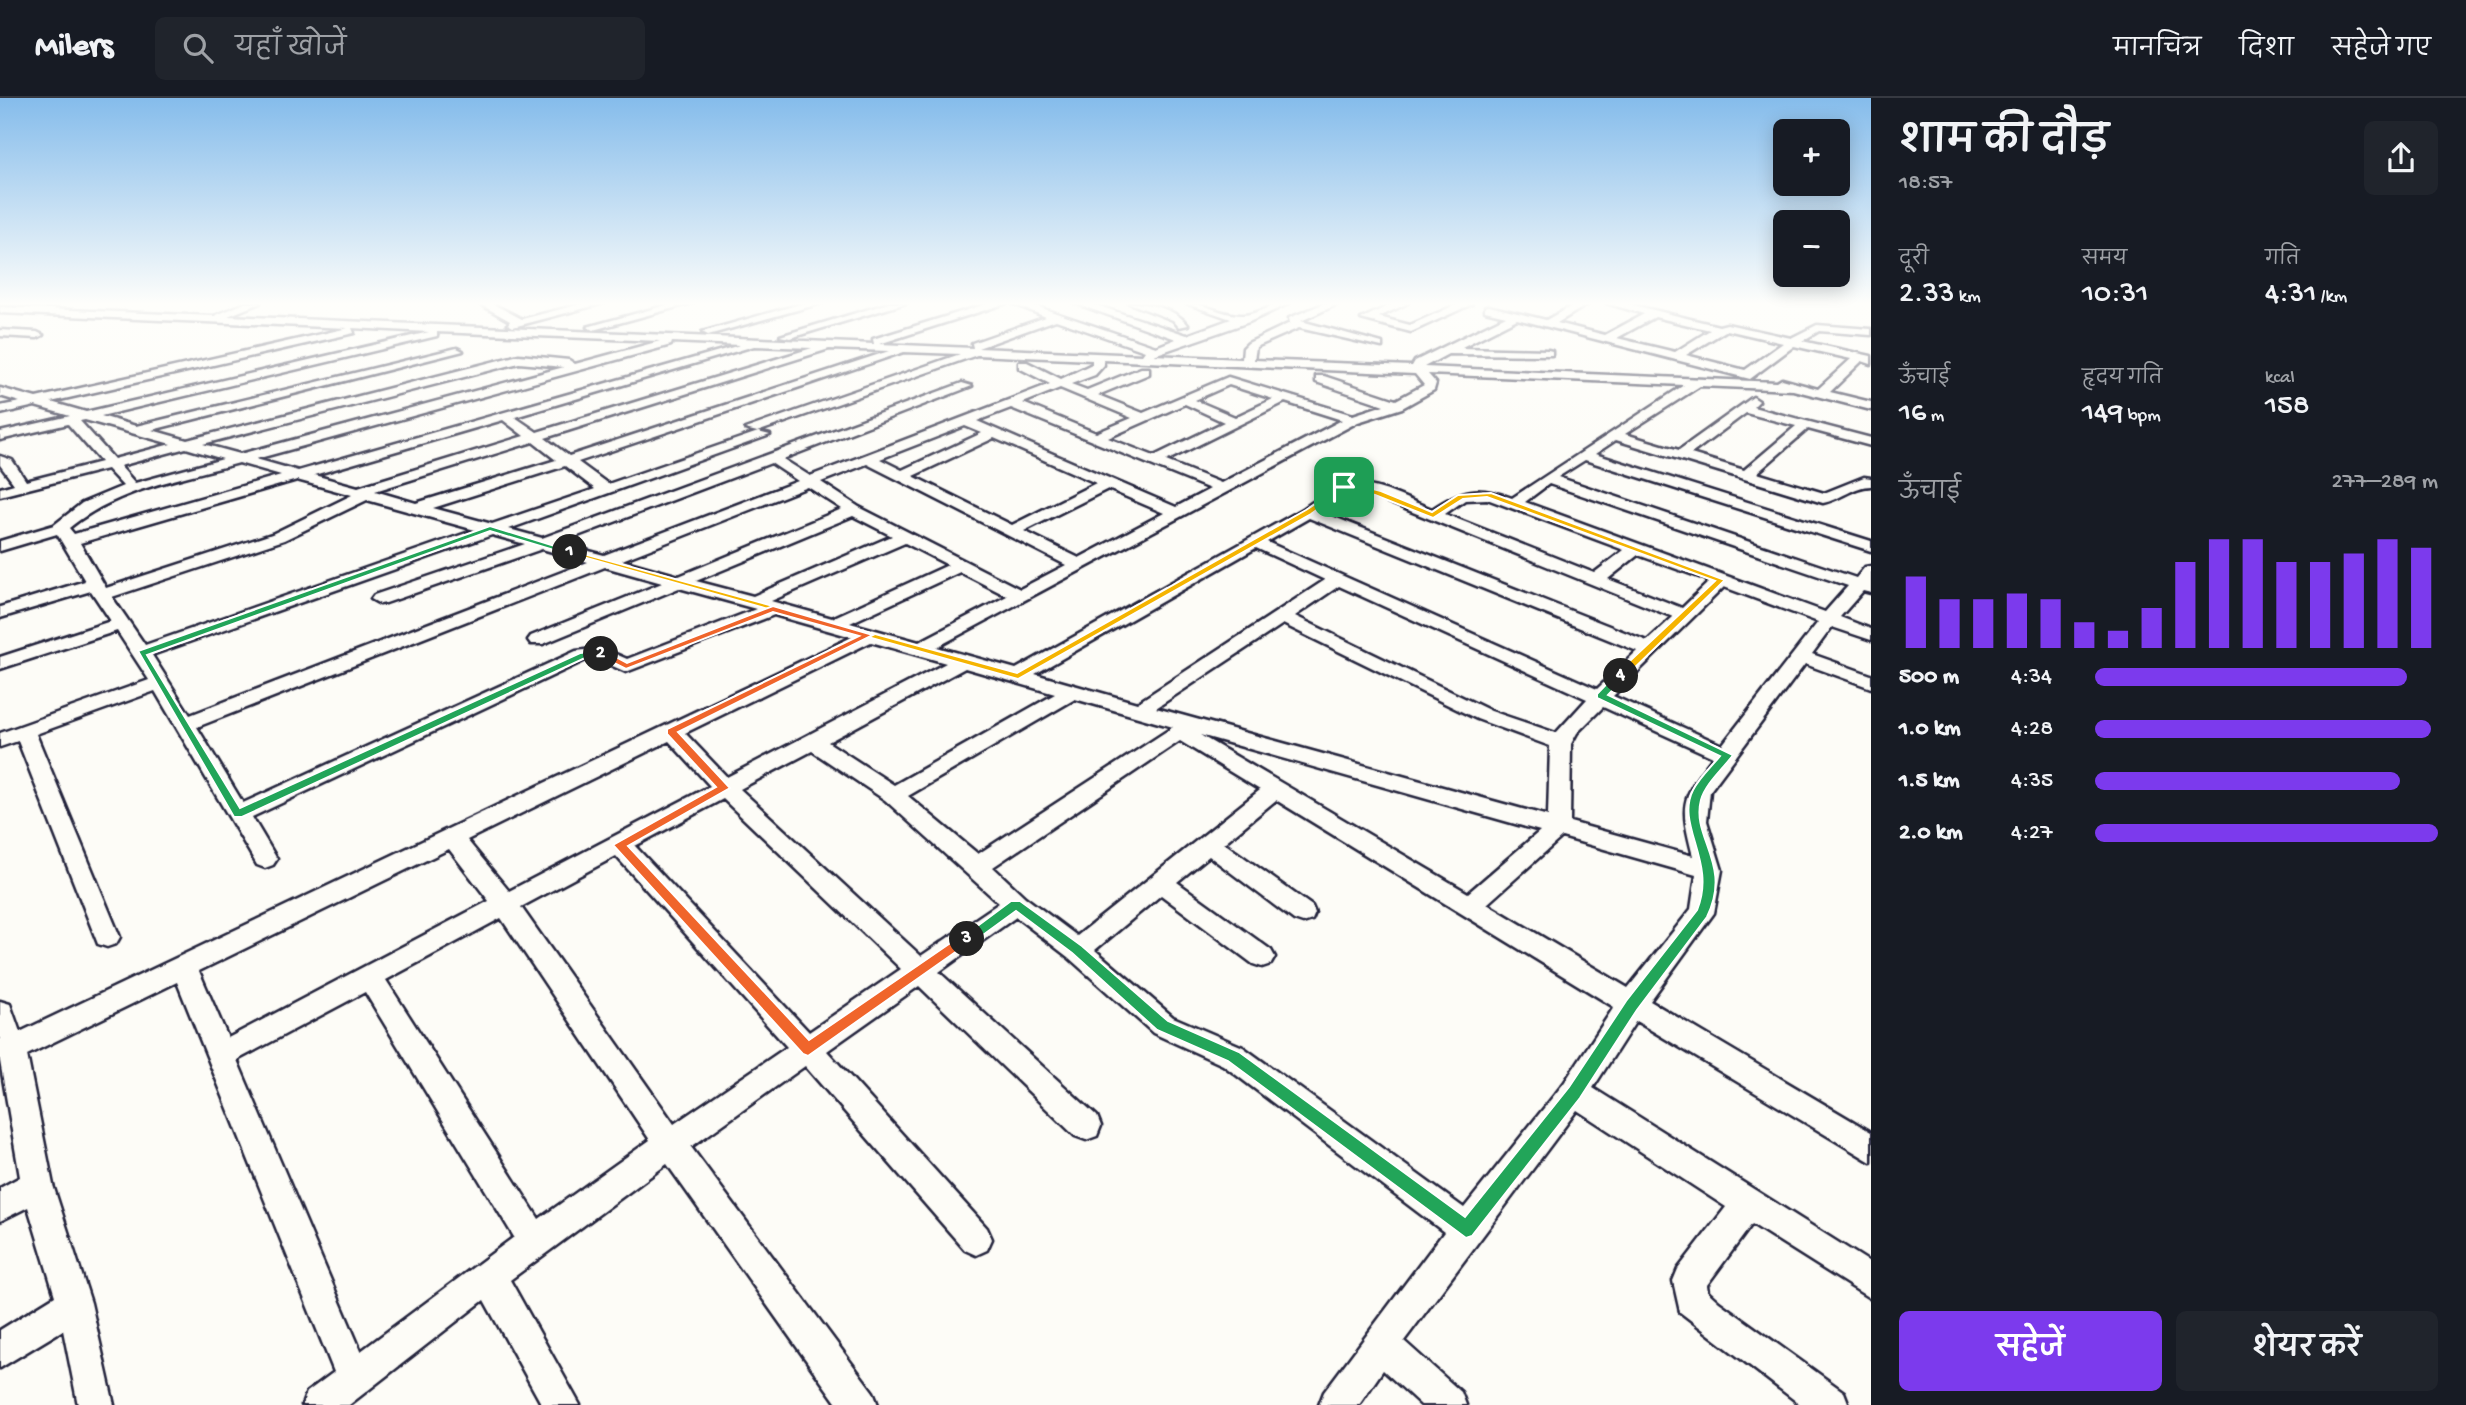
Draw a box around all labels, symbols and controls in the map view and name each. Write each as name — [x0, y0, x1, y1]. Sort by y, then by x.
search box — [155, 17, 645, 80]
text: Milers — [35, 29, 113, 67]
icon: search — [179, 29, 217, 67]
text: यहाँ खोजें — [235, 35, 346, 66]
text: मानचित्र — [2113, 36, 2201, 65]
text: दिशा — [2239, 36, 2294, 65]
text: सहेजे गए — [2332, 36, 2431, 65]
map controls — [1773, 119, 1850, 287]
button: + — [1773, 119, 1850, 196]
button: share — [2364, 121, 2438, 195]
text: शाम की दौड़ — [1899, 122, 2109, 166]
text: 18:57 — [1899, 170, 1952, 197]
button: − — [1773, 210, 1850, 287]
text: दूरी — [1899, 249, 1929, 272]
text: समय — [2082, 249, 2127, 272]
text: गति — [2265, 249, 2300, 272]
text: 2.33 — [1899, 278, 1954, 313]
text: 10:31 — [2082, 278, 2148, 313]
text: 4:31 — [2265, 278, 2316, 313]
text: km — [1954, 286, 1981, 309]
text: /km — [2316, 286, 2347, 309]
text: kcal — [2265, 367, 2295, 390]
text: ऊँचाई — [1899, 368, 1950, 391]
text: हृदय गति — [2082, 368, 2162, 391]
text: 158 — [2265, 390, 2309, 425]
text: 16 — [1899, 397, 1926, 432]
text: 149 — [2082, 397, 2123, 432]
text: m — [1926, 405, 1944, 428]
text: bpm — [2123, 405, 2161, 428]
pin — [1314, 457, 1374, 517]
icon: arrive — [1325, 468, 1363, 506]
text: 277–289 m — [2332, 469, 2438, 496]
text: ऊँचाई — [1899, 480, 1961, 507]
pin: 1 — [552, 534, 588, 570]
text: 1 — [566, 540, 573, 563]
pin: 2 — [584, 636, 618, 672]
text: 2 — [596, 642, 605, 665]
pin: 4 — [1604, 658, 1638, 694]
text: 4 — [1616, 664, 1625, 687]
text: 500 m — [1899, 664, 1959, 691]
text: 4:34 — [2011, 664, 2052, 691]
text: 1.0 km — [1899, 716, 1961, 743]
text: 4:28 — [2011, 716, 2053, 743]
text: 1.5 km — [1899, 768, 1960, 795]
text: 4:35 — [2011, 768, 2053, 795]
text: 2.0 km — [1899, 820, 1963, 847]
text: 4:27 — [2011, 820, 2052, 847]
pin: 3 — [950, 922, 984, 956]
text: 3 — [962, 927, 971, 950]
button: सहेजें — [1899, 1311, 2162, 1391]
button: शेयर करें — [2176, 1311, 2438, 1391]

